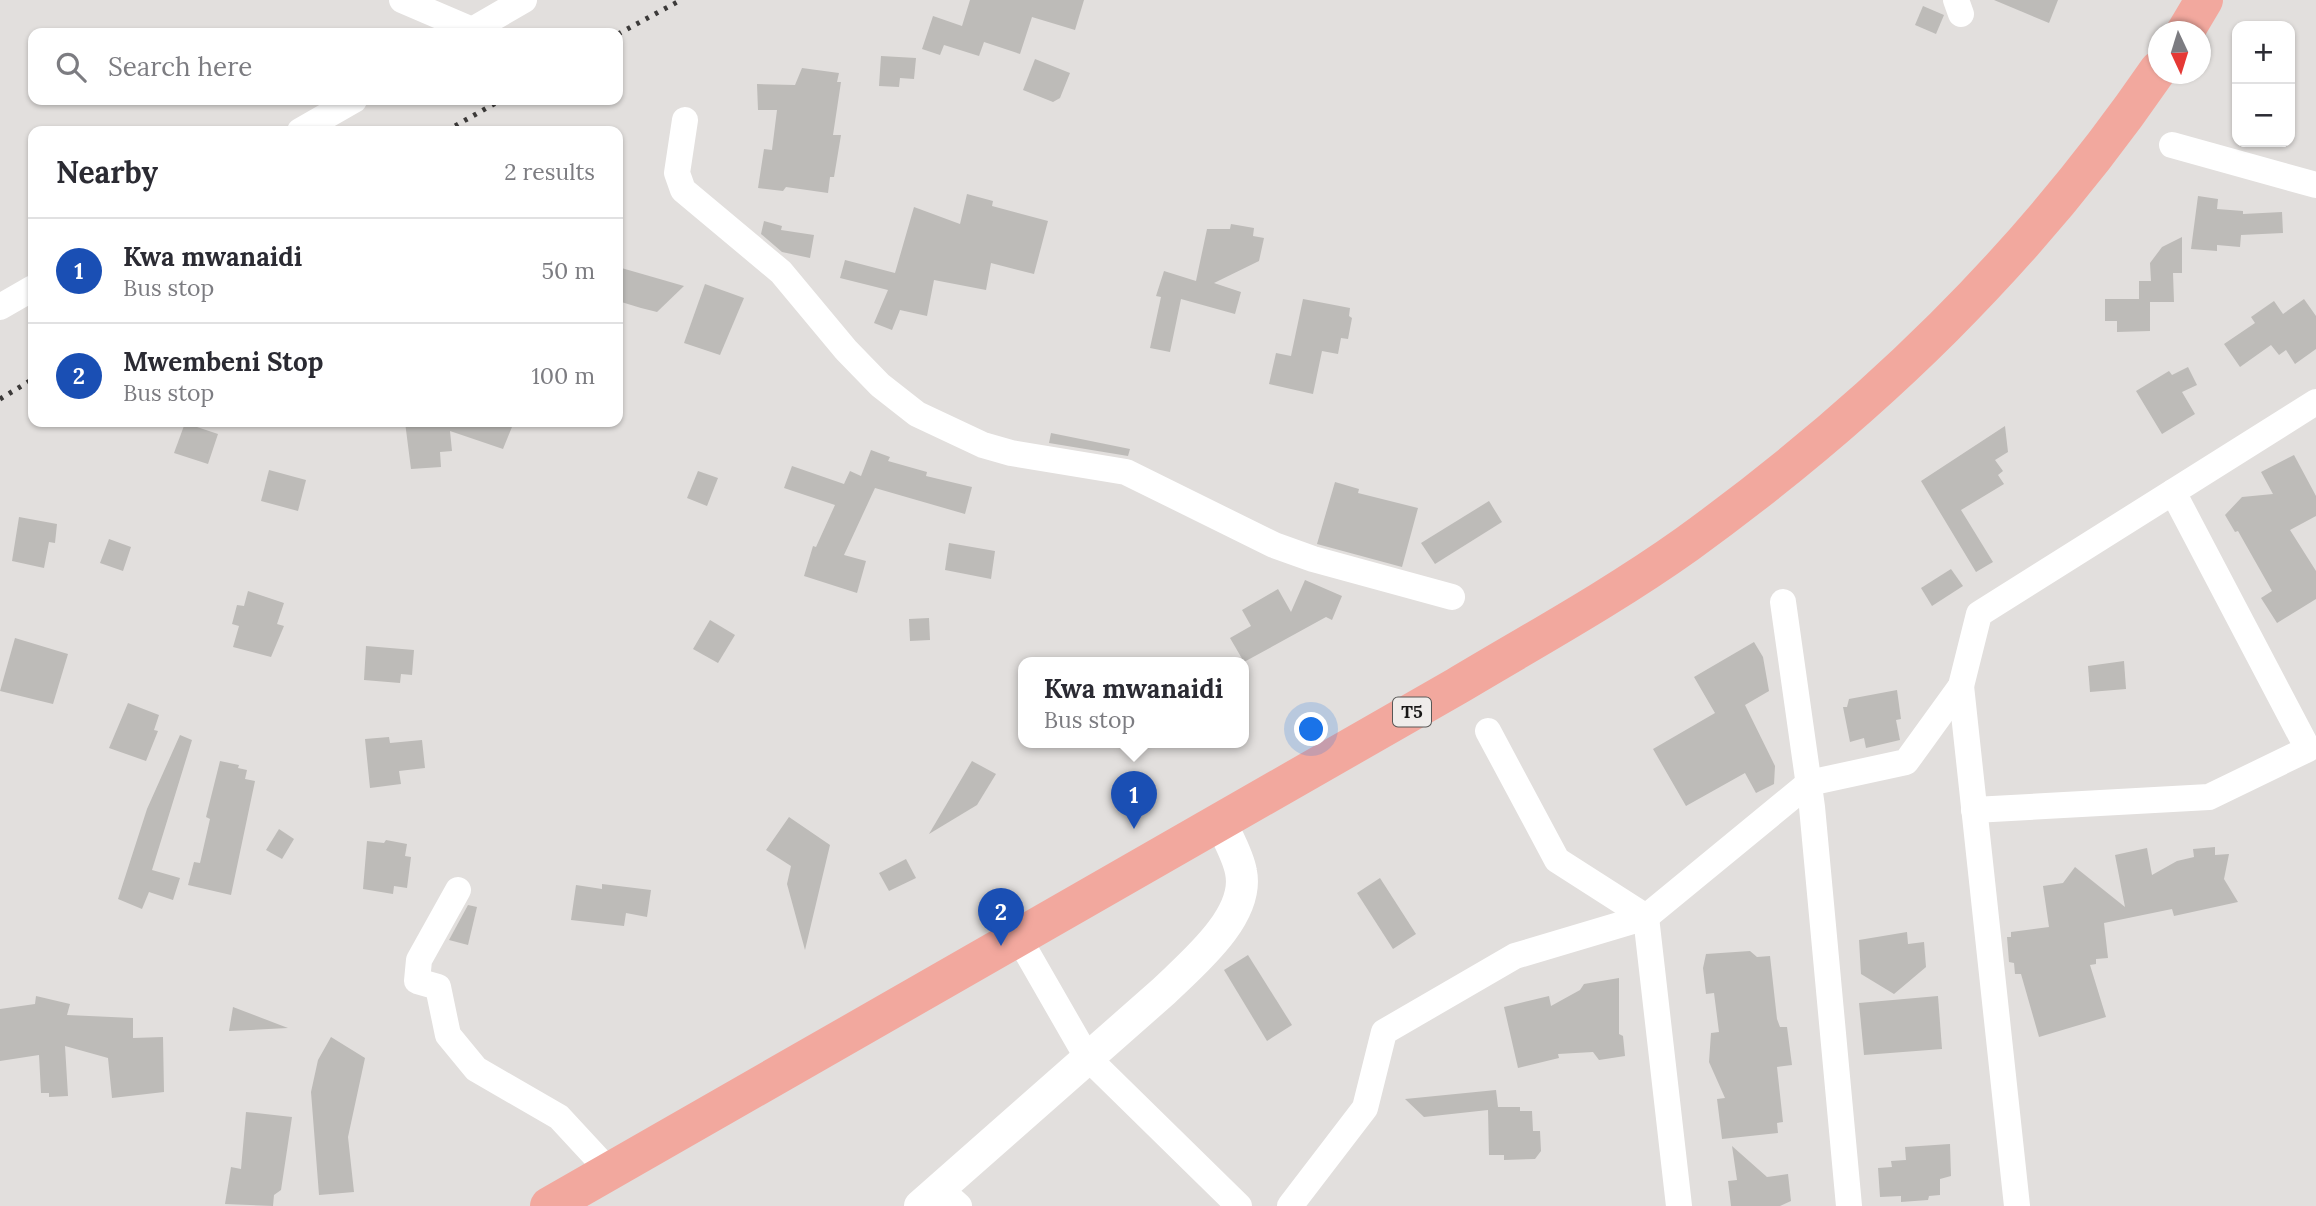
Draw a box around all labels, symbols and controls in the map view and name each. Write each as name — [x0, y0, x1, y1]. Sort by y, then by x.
north arrow — [2148, 21, 2211, 84]
map controls — [2232, 21, 2295, 147]
button: + — [2232, 21, 2295, 84]
search box — [28, 28, 623, 105]
icon: search — [52, 48, 90, 86]
text: Search here — [108, 50, 252, 83]
button: − — [2232, 84, 2295, 147]
text: Nearby — [56, 153, 158, 191]
text: 2 results — [504, 157, 595, 186]
text: Kwa mwanaidi — [123, 240, 302, 273]
text: 1 — [74, 256, 84, 285]
text: 50 m — [542, 256, 595, 285]
text: Bus stop — [123, 273, 214, 302]
text: Mwembeni Stop — [123, 345, 323, 378]
text: 2 — [73, 361, 85, 390]
text: 100 m — [531, 361, 595, 390]
text: Bus stop — [123, 378, 214, 407]
popup — [1018, 657, 1249, 748]
text: Kwa mwanaidi — [1044, 672, 1223, 705]
road number: T5 — [1393, 698, 1431, 726]
text: Bus stop — [1044, 705, 1135, 734]
your location — [1294, 712, 1328, 746]
pin: 1 — [1111, 771, 1157, 829]
pin: 2 — [978, 888, 1024, 946]

